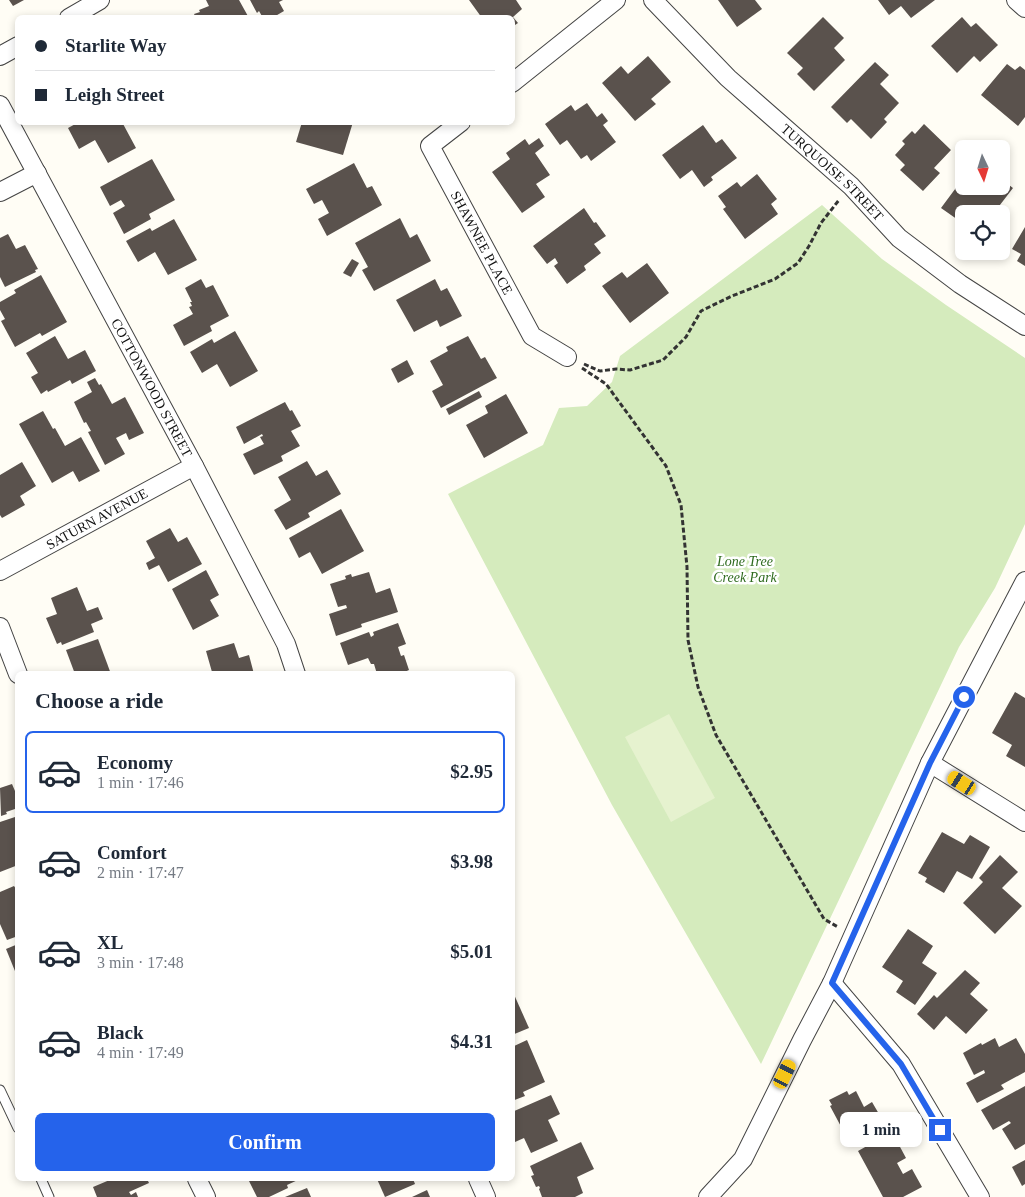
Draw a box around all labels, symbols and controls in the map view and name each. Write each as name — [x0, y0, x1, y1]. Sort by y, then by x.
text: Starlite Way — [65, 35, 167, 56]
text: Leigh Street — [65, 84, 164, 105]
street label: TURQUOISE STREET — [778, 121, 887, 224]
north arrow — [955, 140, 1010, 195]
map controls — [955, 140, 1010, 260]
street label: SHAWNEE PLACE — [448, 188, 516, 297]
button: locate — [955, 205, 1010, 260]
street label: COTTONWOOD STREET — [109, 316, 195, 460]
street label: SATURN AVENUE — [43, 485, 150, 552]
park label: Lone Tree Creek Park — [713, 554, 778, 585]
route start — [953, 686, 975, 708]
text: Choose a ride — [35, 688, 163, 713]
icon: car — [37, 750, 82, 795]
text: Economy — [97, 752, 173, 773]
text: $2.95 — [450, 761, 493, 782]
car — [945, 769, 978, 797]
text: 1 min · 17:46 — [97, 774, 184, 791]
icon: car — [37, 840, 82, 885]
text: Comfort — [97, 842, 167, 863]
text: $3.98 — [450, 851, 493, 872]
text: 2 min · 17:47 — [97, 864, 184, 881]
icon: car — [37, 930, 82, 975]
text: XL — [97, 932, 123, 953]
text: $5.01 — [450, 941, 493, 962]
text: 3 min · 17:48 — [97, 954, 184, 971]
icon: car — [37, 1020, 82, 1065]
text: Black — [97, 1022, 143, 1043]
text: $4.31 — [450, 1031, 493, 1052]
text: 4 min · 17:49 — [97, 1044, 184, 1061]
car — [771, 1057, 798, 1091]
callout: 1 min — [840, 1112, 922, 1148]
button: Confirm — [35, 1113, 495, 1171]
route end — [929, 1119, 951, 1141]
text: 1 min — [862, 1121, 900, 1138]

